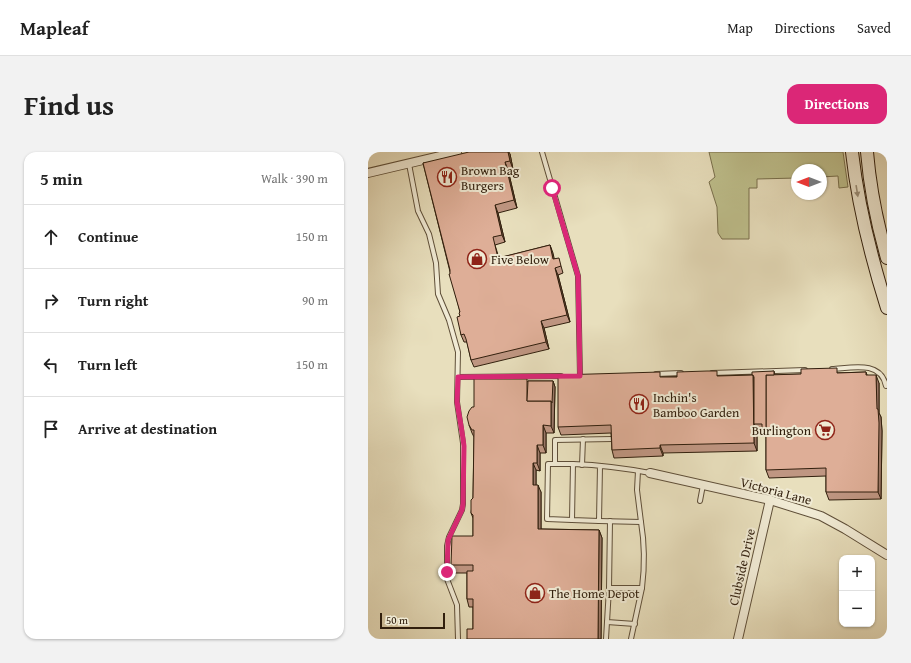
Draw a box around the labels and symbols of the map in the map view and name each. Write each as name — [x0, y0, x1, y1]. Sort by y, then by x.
place label: Brown Bag Burgers — [461, 161, 520, 195]
north arrow — [791, 164, 827, 200]
restaurant icon: Brown Bag Burgers — [436, 166, 458, 188]
route start — [543, 179, 561, 197]
one-way arrow — [855, 185, 861, 197]
shop icon: Five Below — [466, 248, 488, 270]
place label: Five Below — [491, 250, 550, 269]
place label: Inchin's Bamboo Garden — [653, 388, 740, 422]
restaurant icon: Inchin's Bamboo Garden — [628, 393, 650, 415]
supermarket icon: Burlington — [814, 419, 836, 441]
place label: Burlington — [752, 421, 812, 440]
street label: Victoria Lane — [738, 472, 814, 510]
street label: Clubside Drive — [724, 527, 760, 607]
route end — [438, 563, 456, 581]
shop icon: The Home Depot — [524, 582, 546, 604]
place label: The Home Depot — [549, 584, 640, 603]
scale bar — [380, 611, 445, 630]

